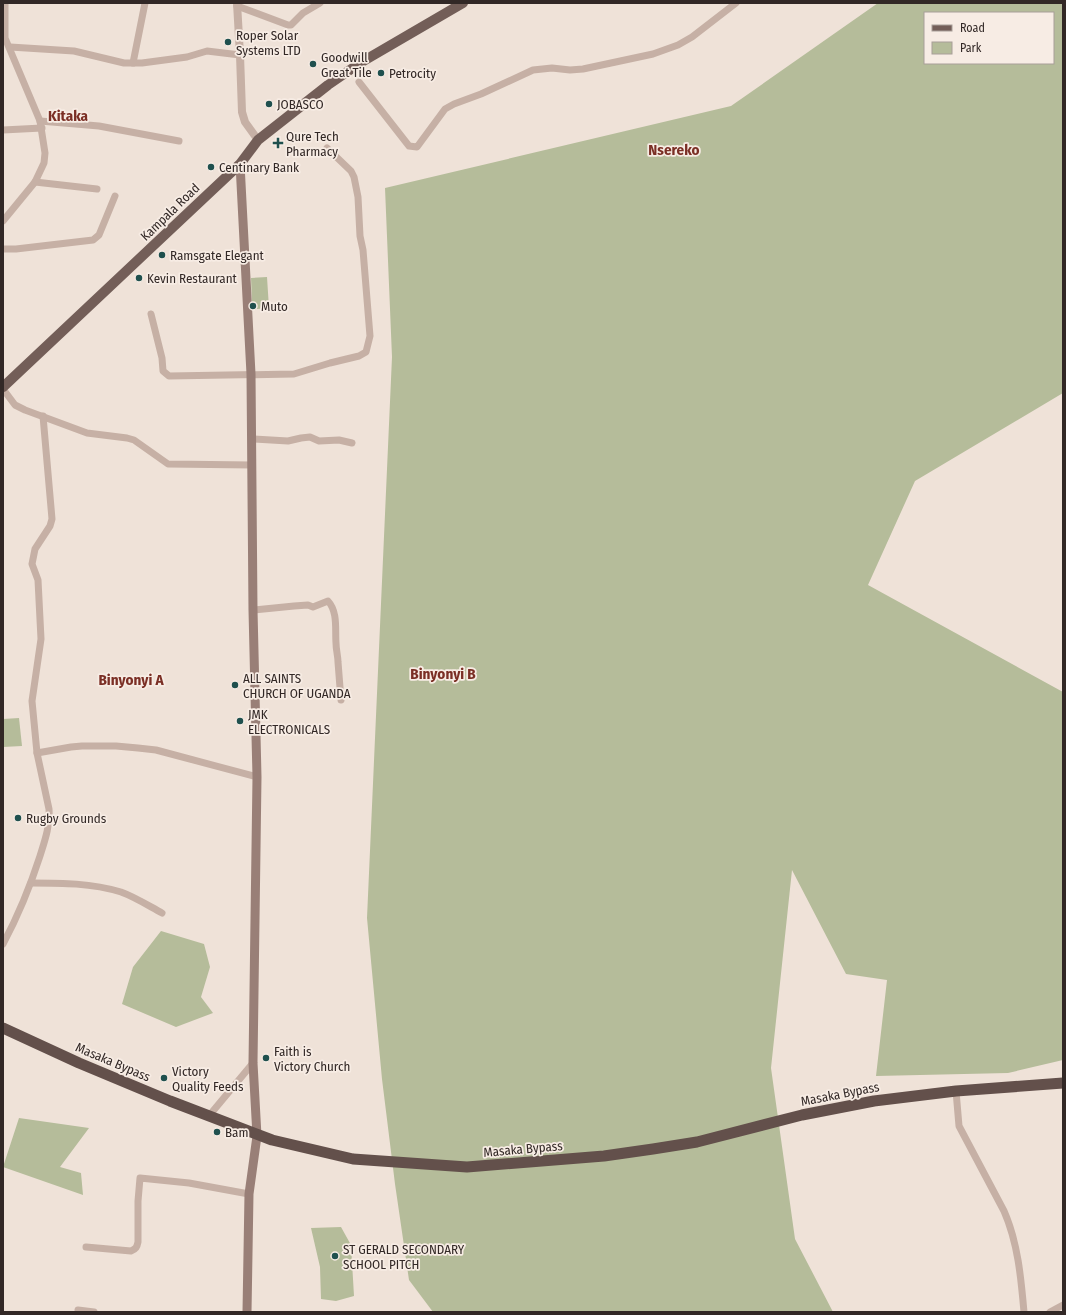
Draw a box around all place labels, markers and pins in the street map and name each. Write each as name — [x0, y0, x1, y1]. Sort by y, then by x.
place label: Roper Solar Systems LTD — [236, 28, 301, 58]
marker: Roper Solar Systems LTD — [223, 37, 233, 47]
place label: Goodwill Great Tile — [321, 50, 372, 80]
marker: Goodwill Great Tile — [308, 59, 318, 69]
place label: Petrocity — [389, 66, 436, 81]
marker: Petrocity — [376, 68, 386, 78]
place label: JOBASCO — [277, 97, 324, 112]
marker: JOBASCO — [264, 99, 274, 109]
place label: Qure Tech Pharmacy — [286, 129, 339, 159]
marker: Qure Tech Pharmacy — [273, 138, 283, 148]
place label: Centinary Bank — [219, 160, 300, 175]
marker: Centinary Bank — [206, 162, 216, 172]
place label: Ramsgate Elegant — [170, 248, 265, 263]
marker: Ramsgate Elegant — [157, 250, 167, 260]
place label: Kevin Restaurant — [147, 271, 238, 286]
marker: Kevin Restaurant — [134, 273, 144, 283]
place label: Muto — [261, 299, 288, 314]
marker: Muto — [248, 301, 258, 311]
place label: ALL SAINTS CHURCH OF UGANDA — [243, 671, 351, 701]
marker: ALL SAINTS CHURCH OF UGANDA — [230, 680, 240, 690]
place label: JMK ELECTRONICALS — [248, 707, 330, 737]
marker: JMK ELECTRONICALS — [235, 716, 245, 726]
place label: Rugby Grounds — [26, 811, 107, 826]
marker: Rugby Grounds — [13, 813, 23, 823]
place label: Faith is Victory Church — [274, 1044, 350, 1074]
marker: Faith is Victory Church — [261, 1053, 271, 1063]
place label: Victory Quality Feeds — [172, 1064, 244, 1094]
marker: Victory Quality Feeds — [159, 1073, 169, 1083]
place label: Bam — [225, 1125, 248, 1140]
marker: Bam — [212, 1127, 222, 1137]
place label: ST GERALD SECONDARY SCHOOL PITCH — [343, 1242, 465, 1272]
marker: ST GERALD SECONDARY SCHOOL PITCH — [330, 1251, 340, 1261]

